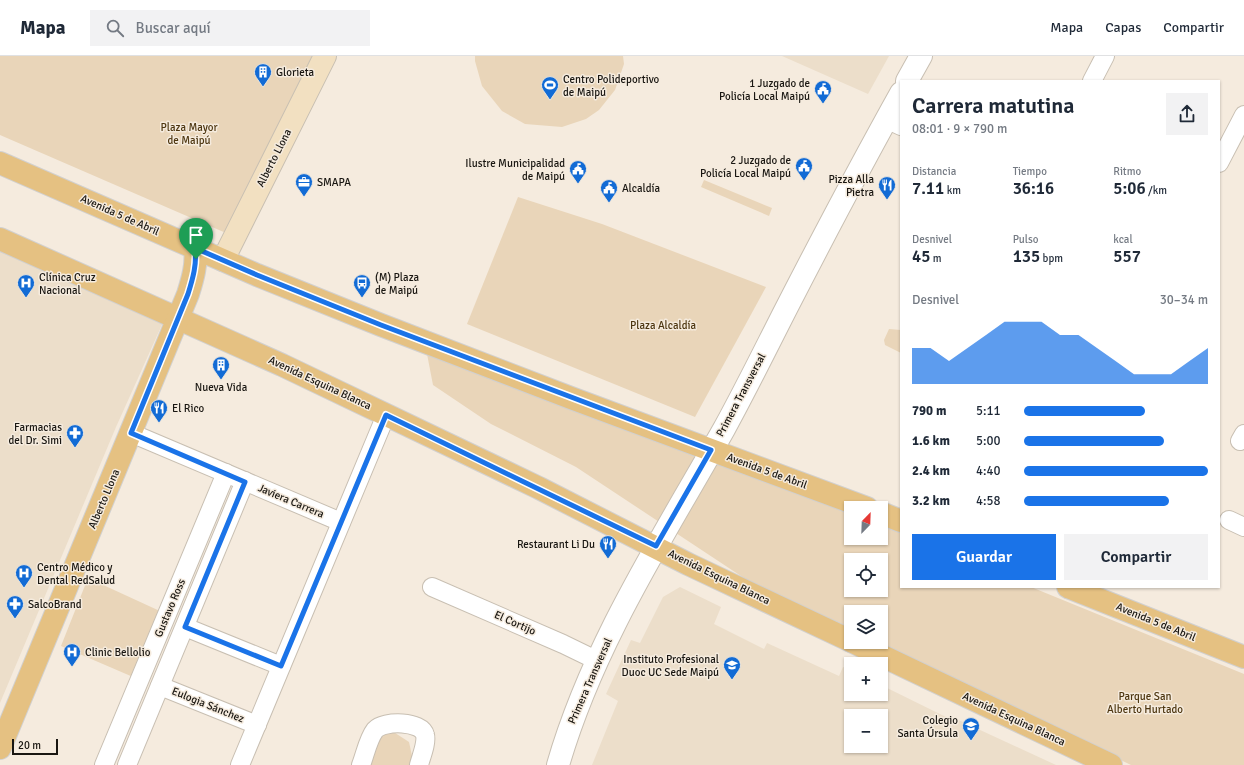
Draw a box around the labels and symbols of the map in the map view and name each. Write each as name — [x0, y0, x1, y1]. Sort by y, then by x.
building icon: Glorieta — [253, 62, 273, 87]
place label: Glorieta — [276, 66, 314, 79]
place label: Centro Polideportivo de Maipú — [563, 73, 660, 99]
sports icon: Centro Polideportivo de Maipú — [540, 75, 560, 100]
place label: 1 Juzgado de Policía Local Maipú — [719, 77, 810, 103]
public building icon: 1 Juzgado de Policía Local Maipú — [813, 79, 833, 104]
park label: Plaza Mayor de Maipú — [160, 121, 218, 147]
street label: Alberto Llona — [254, 126, 294, 189]
place label: 2 Juzgado de Policía Local Maipú — [700, 154, 791, 180]
public building icon: 2 Juzgado de Policía Local Maipú — [794, 156, 814, 181]
place label: Ilustre Municipalidad de Maipú — [465, 157, 565, 183]
public building icon: Ilustre Municipalidad de Maipú — [568, 159, 588, 184]
office icon: SMAPA — [294, 172, 314, 197]
place label: Pizza Alla Pietra — [828, 173, 874, 199]
restaurant icon: Pizza Alla Pietra — [877, 175, 897, 200]
place label: SMAPA — [317, 176, 351, 189]
public building icon: Alcaldía — [599, 178, 619, 203]
place label: Alcaldía — [622, 182, 660, 195]
street label: Avenida 5 de Abril — [79, 192, 161, 238]
pin — [179, 218, 213, 259]
place label: Clínica Cruz Nacional — [39, 271, 96, 297]
place label: (M) Plaza de Maipú — [375, 271, 420, 297]
hospital icon: Clínica Cruz Nacional — [16, 273, 36, 298]
bus stop icon: (M) Plaza de Maipú — [352, 273, 372, 298]
park label: Plaza Alcaldía — [630, 319, 696, 332]
street label: Primera Transversal — [713, 351, 769, 439]
street label: Avenida Esquina Blanca — [267, 353, 374, 413]
building icon: Nueva Vida — [211, 355, 231, 380]
place label: Nueva Vida — [195, 381, 248, 394]
restaurant icon: El Rico — [149, 398, 169, 423]
place label: El Rico — [172, 402, 205, 415]
place label: Farmacias del Dr. Simi — [8, 421, 62, 447]
pharmacy icon: Farmacias del Dr. Simi — [65, 423, 85, 448]
street label: Avenida 5 de Abril — [725, 450, 809, 492]
street label: Alberto Llona — [86, 467, 123, 531]
street label: Javiera Carrera — [256, 481, 326, 521]
north arrow — [844, 501, 888, 545]
restaurant icon: Restaurant Li Du — [598, 534, 618, 559]
place label: Restaurant Li Du — [517, 538, 595, 551]
street label: Avenida Esquina Blanca — [666, 547, 772, 608]
place label: Centro Médico y Dental RedSalud — [37, 561, 115, 587]
hospital icon: Centro Médico y Dental RedSalud — [14, 563, 34, 588]
street label: Gustavo Ross — [152, 577, 188, 639]
pharmacy icon: SalcoBrand — [5, 594, 25, 619]
place label: SalcoBrand — [28, 598, 82, 611]
street label: Avenida 5 de Abril — [1114, 600, 1198, 644]
street label: El Cortijo — [492, 608, 538, 638]
street label: Primera Transversal — [565, 636, 615, 726]
hospital icon: Clinic Bellolio — [62, 642, 82, 667]
place label: Clinic Bellolio — [85, 646, 151, 659]
place label: Instituto Profesional Duoc UC Sede Maipú — [622, 653, 719, 679]
school or university icon: Instituto Profesional Duoc UC Sede Maipú — [722, 655, 742, 680]
street label: Eulogia Sánchez — [170, 685, 246, 725]
street label: Avenida Esquina Blanca — [961, 689, 1068, 749]
park label: Parque San Alberto Hurtado — [1107, 690, 1183, 716]
place label: Colegio Santa Úrsula — [897, 714, 958, 740]
school or university icon: Colegio Santa Úrsula — [961, 716, 981, 741]
scale bar — [12, 737, 58, 756]

